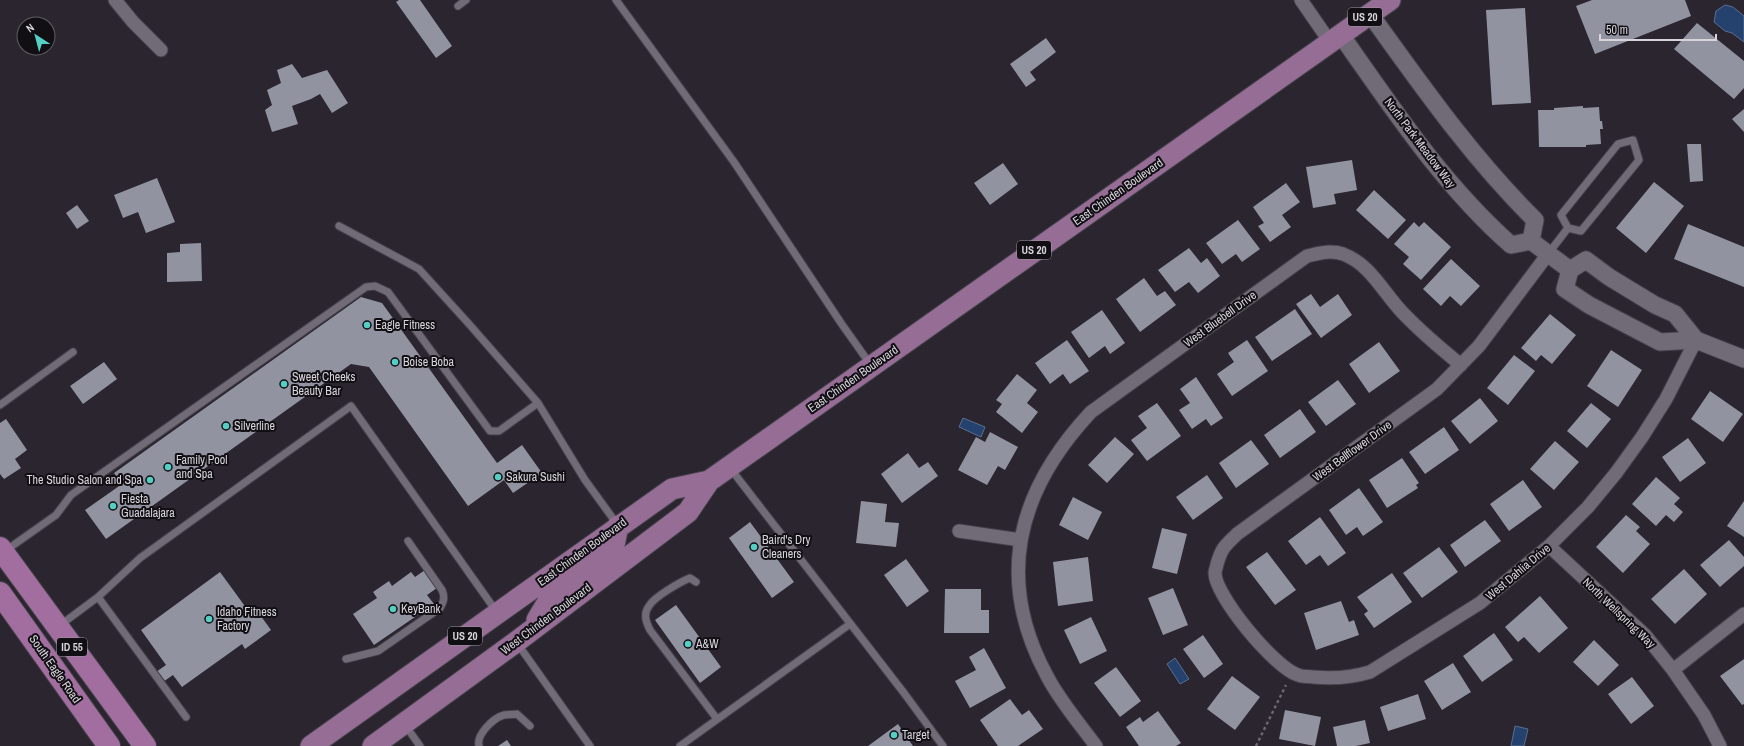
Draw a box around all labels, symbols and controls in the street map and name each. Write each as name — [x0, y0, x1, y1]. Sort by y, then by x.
road number: US 20 — [1348, 8, 1382, 26]
north arrow — [16, 16, 56, 56]
scale bar — [1600, 16, 1716, 42]
text: N — [23, 20, 37, 35]
text: 50 m — [1606, 22, 1628, 38]
street label: North Park Meadow Way — [1381, 95, 1459, 191]
street label: East Chinden Boulevard — [1070, 155, 1166, 229]
road number: US 20 — [1017, 241, 1051, 259]
street label: West Bluebell Drive — [1180, 287, 1260, 351]
place label: Eagle Fitness — [375, 317, 435, 333]
marker: Eagle Fitness — [362, 320, 372, 330]
street label: East Chinden Boulevard — [805, 342, 901, 416]
place label: Boise Boba — [403, 354, 454, 370]
marker: Boise Boba — [390, 357, 400, 367]
place label: Sweet Cheeks Beauty Bar — [292, 369, 356, 399]
marker: Sweet Cheeks Beauty Bar — [279, 379, 289, 389]
street label: West Bellflower Drive — [1309, 417, 1395, 485]
place label: Silverline — [234, 418, 275, 434]
marker: Silverline — [221, 421, 231, 431]
place label: Family Pool and Spa — [176, 452, 227, 482]
marker: Family Pool and Spa — [163, 462, 173, 472]
place label: Sakura Sushi — [506, 469, 565, 485]
place label: The Studio Salon and Spa — [27, 472, 143, 488]
marker: Sakura Sushi — [493, 472, 503, 482]
marker: The Studio Salon and Spa — [145, 475, 155, 485]
place label: Fiesta Guadalajara — [121, 491, 175, 521]
marker: Fiesta Guadalajara — [108, 501, 118, 511]
street label: East Chinden Boulevard — [534, 514, 630, 590]
place label: Baird's Dry Cleaners — [762, 532, 810, 562]
street label: West Dahlia Drive — [1482, 540, 1554, 604]
marker: Baird's Dry Cleaners — [749, 542, 759, 552]
street label: North Wellspring Way — [1579, 574, 1659, 652]
street label: West Chinden Boulevard — [498, 580, 594, 658]
place label: KeyBank — [401, 601, 440, 617]
place label: Idaho Fitness Factory — [217, 604, 277, 634]
marker: KeyBank — [388, 604, 398, 614]
marker: Idaho Fitness Factory — [204, 614, 214, 624]
road number: US 20 — [448, 627, 482, 645]
street label: South Eagle Road — [26, 632, 84, 706]
place label: A&W — [695, 636, 719, 652]
road number: ID 55 — [57, 638, 87, 656]
marker: A&W — [683, 639, 693, 649]
place label: Target — [902, 727, 930, 743]
marker: Target — [889, 730, 899, 740]

